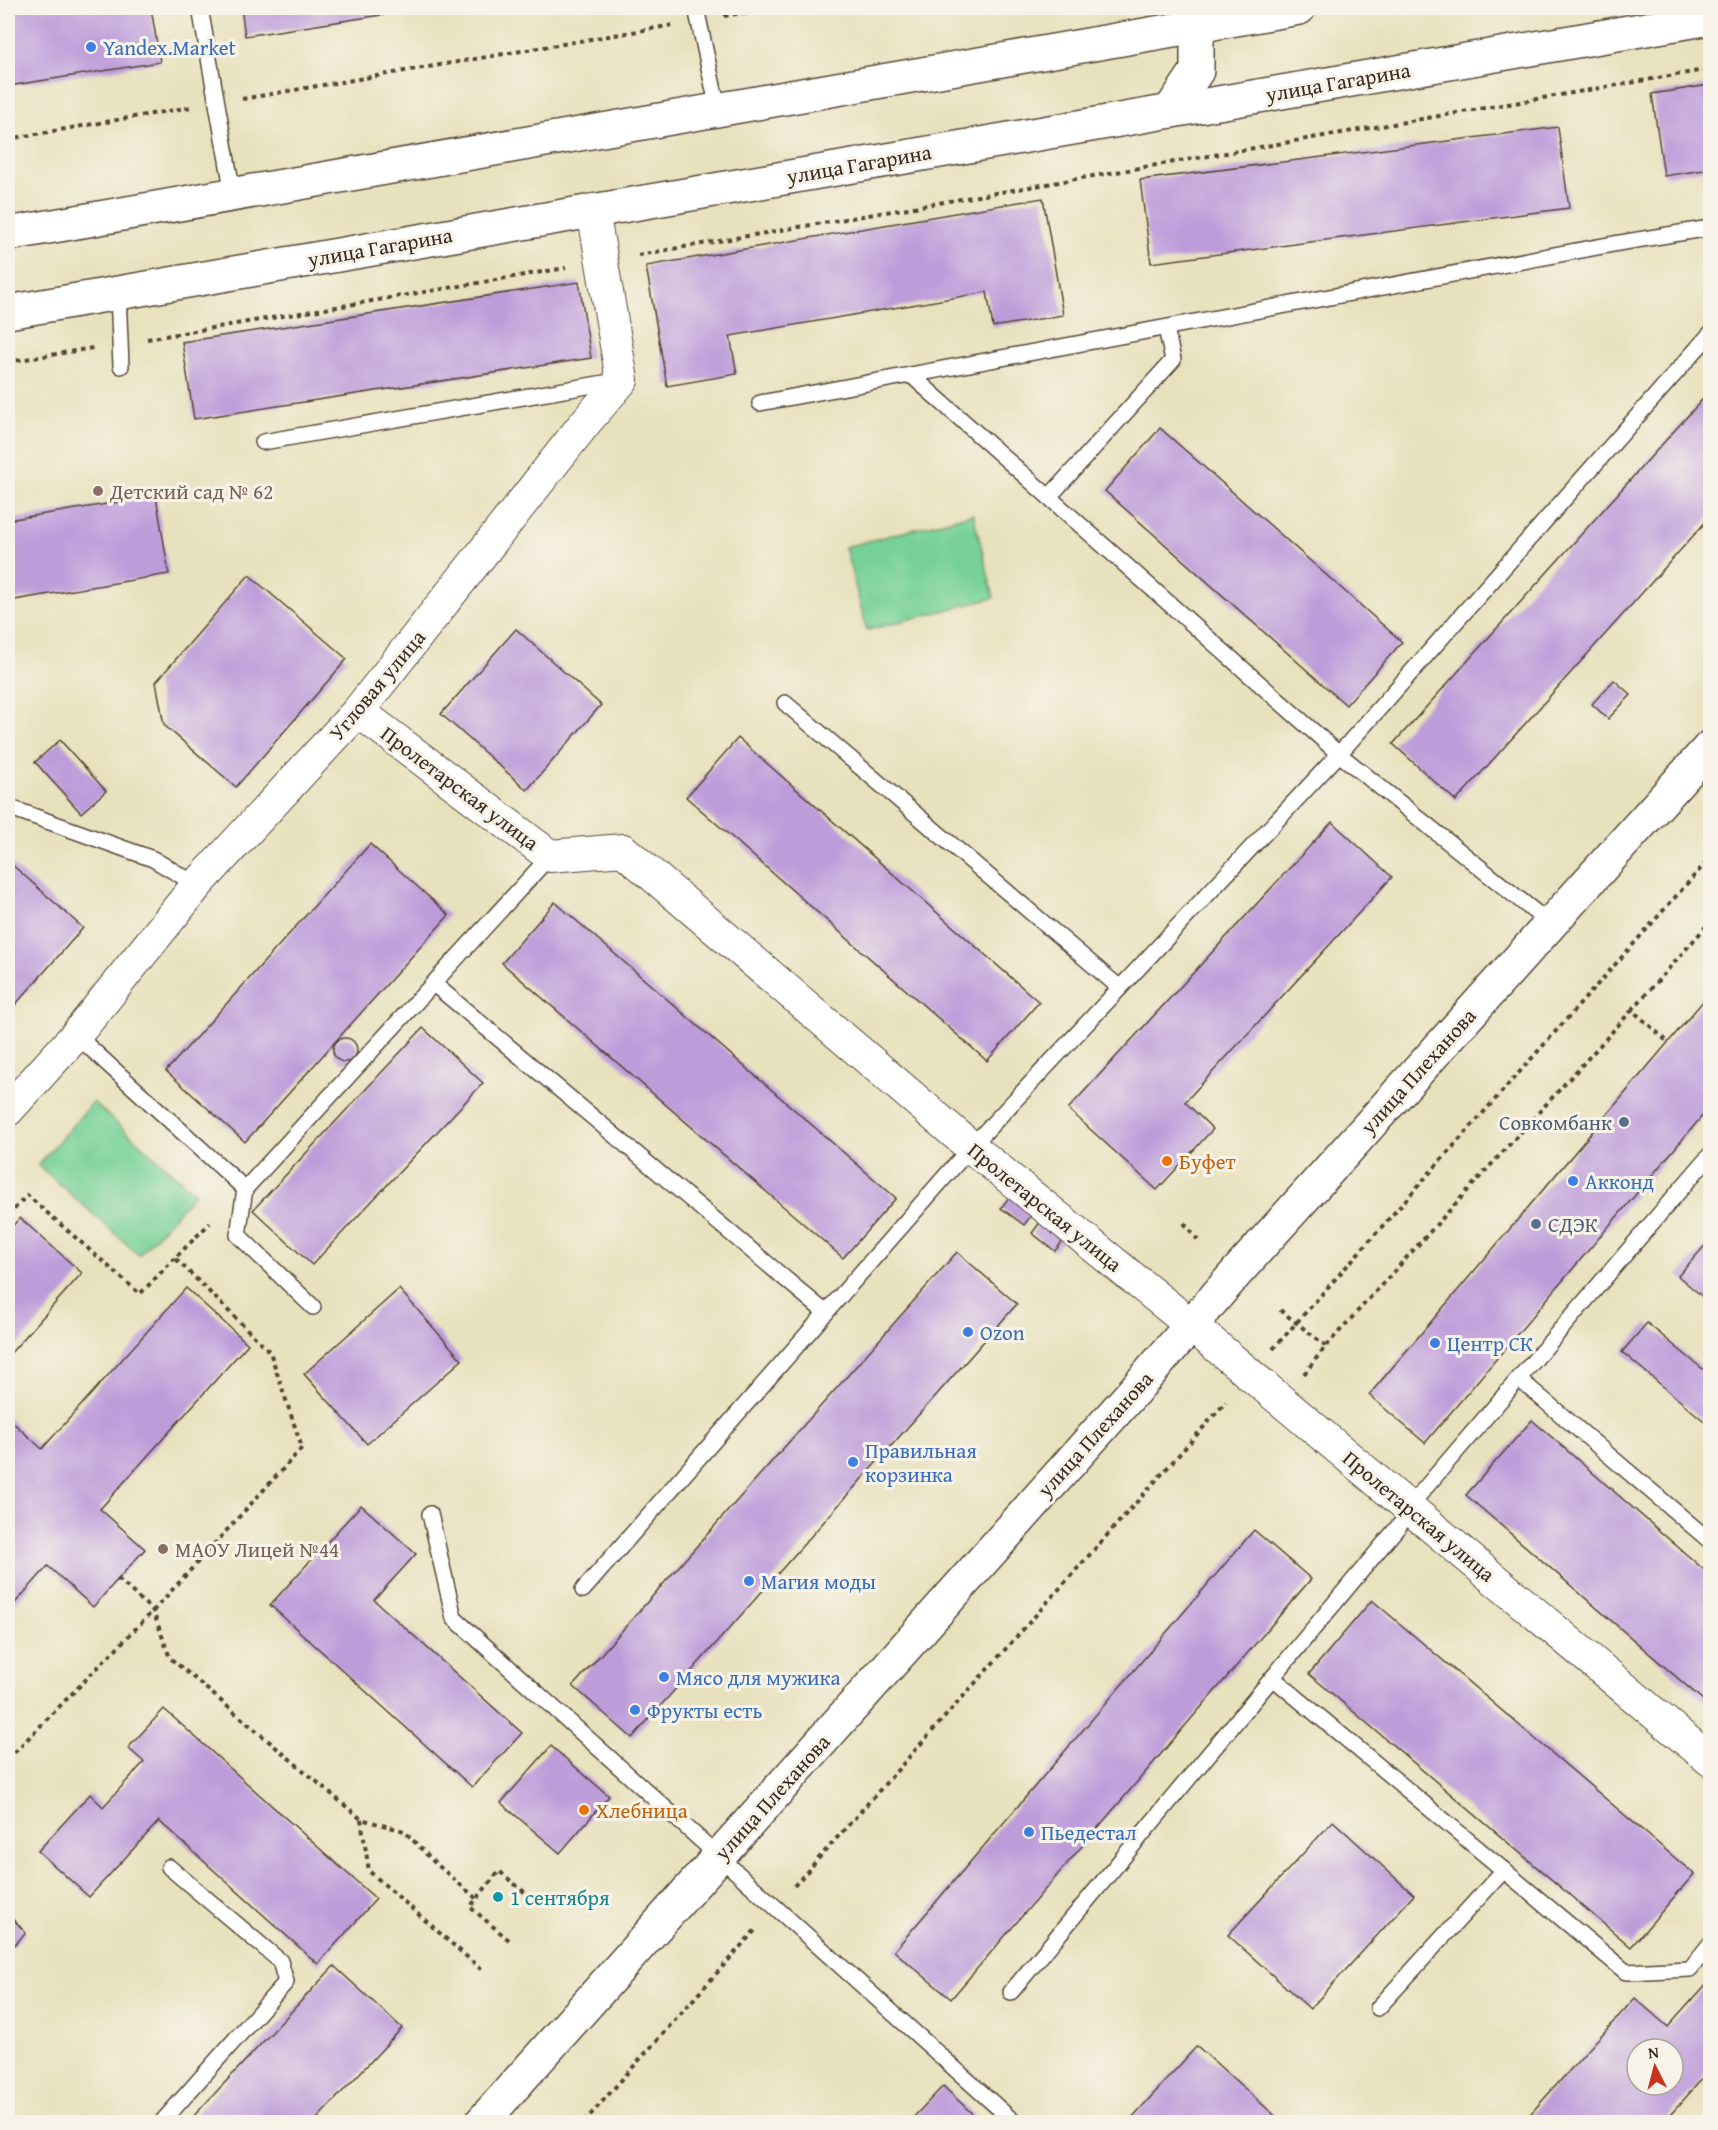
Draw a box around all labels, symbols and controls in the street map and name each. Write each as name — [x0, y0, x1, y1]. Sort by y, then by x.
place label: Yandex.Market — [103, 32, 237, 63]
marker: Yandex.Market — [84, 40, 98, 54]
street label: улица Гагарина — [1262, 54, 1413, 110]
street label: улица Гагарина — [783, 136, 934, 192]
street label: улица Гагарина — [304, 219, 455, 275]
place label: Детский сад № 62 — [109, 476, 273, 507]
marker: Детский сад № 62 — [91, 484, 105, 498]
street label: Угловая улица — [321, 623, 433, 747]
street label: Пролетарская улица — [375, 718, 545, 858]
street label: улица Плеханова — [1352, 1001, 1483, 1142]
place label: Совкомбанк — [1499, 1107, 1612, 1138]
marker: Совкомбанк — [1617, 1115, 1631, 1129]
street label: Пролетарская улица — [961, 1135, 1129, 1279]
place label: Буфет — [1179, 1146, 1236, 1177]
marker: Буфет — [1160, 1154, 1174, 1168]
place label: Акконд — [1585, 1166, 1655, 1197]
marker: Акконд — [1566, 1174, 1580, 1188]
place label: СДЭК — [1548, 1209, 1598, 1240]
marker: СДЭК — [1529, 1217, 1543, 1231]
place label: Ozon — [980, 1317, 1025, 1348]
marker: Ozon — [961, 1325, 975, 1339]
place label: Центр СК — [1447, 1328, 1533, 1359]
marker: Центр СК — [1428, 1336, 1442, 1350]
street label: улица Плеханова — [1029, 1364, 1160, 1505]
place label: Правильная корзинка — [865, 1435, 977, 1490]
street label: Пролетарская улица — [1336, 1443, 1502, 1589]
marker: Правильная корзинка — [846, 1455, 860, 1469]
place label: МАОУ Лицей №44 — [175, 1534, 339, 1565]
marker: МАОУ Лицей №44 — [156, 1542, 170, 1556]
place label: Магия моды — [761, 1566, 876, 1597]
marker: Магия моды — [742, 1574, 756, 1588]
place label: Мясо для мужика — [676, 1662, 841, 1693]
marker: Мясо для мужика — [657, 1670, 671, 1684]
place label: Фрукты есть — [647, 1695, 762, 1726]
marker: Фрукты есть — [628, 1703, 642, 1717]
street label: улица Плеханова — [706, 1727, 837, 1868]
place label: Хлебница — [596, 1795, 688, 1826]
marker: Хлебница — [577, 1803, 591, 1817]
place label: Пьедестал — [1041, 1817, 1137, 1848]
marker: Пьедестал — [1022, 1825, 1036, 1839]
place label: 1 сентября — [510, 1882, 610, 1913]
marker: 1 сентября — [491, 1890, 505, 1904]
north arrow — [1625, 2037, 1685, 2097]
text: N — [1647, 2040, 1660, 2065]

